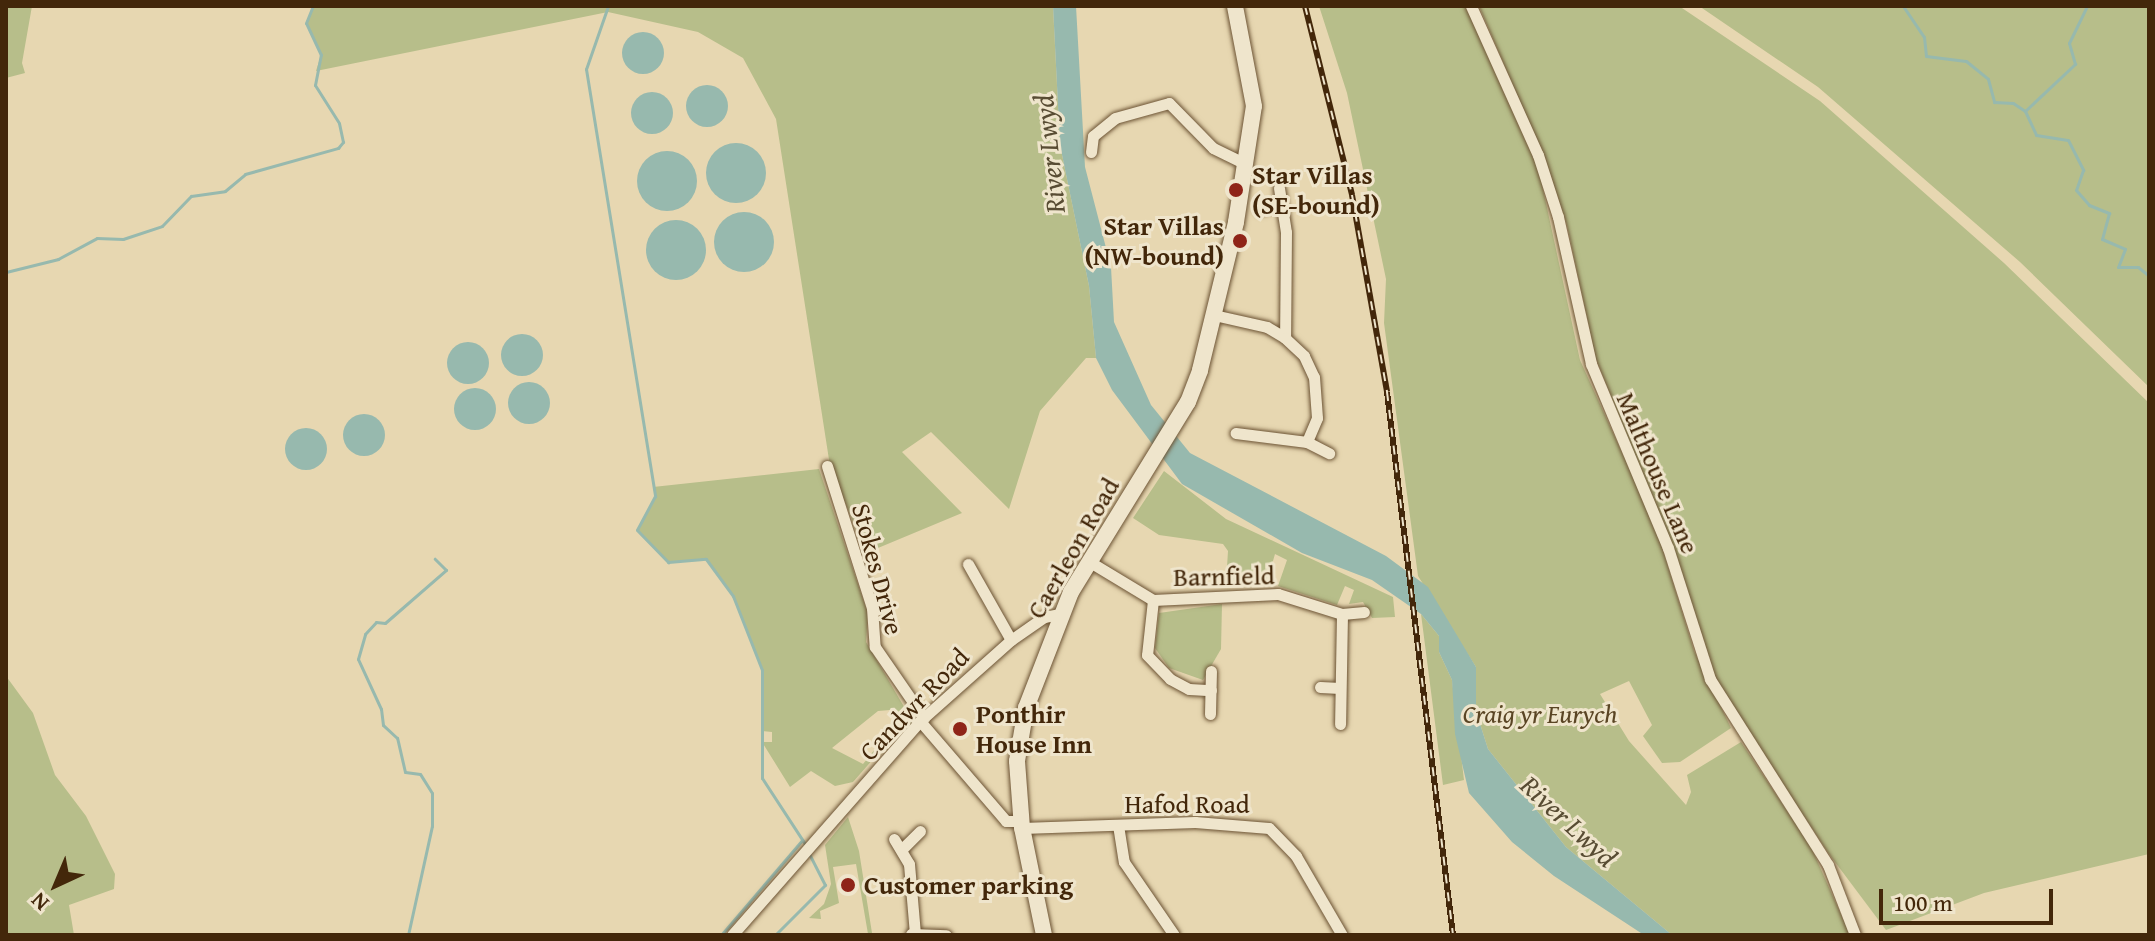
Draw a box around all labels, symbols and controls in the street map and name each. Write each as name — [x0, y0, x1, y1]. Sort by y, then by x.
water label: River Lwyd — [1026, 93, 1072, 215]
place label: Star Villas (SE-bound) — [1252, 159, 1380, 220]
marker: Star Villas (SE-bound) — [1227, 181, 1245, 199]
place label: Star Villas (NW-bound) — [1084, 210, 1224, 272]
marker: Star Villas (NW-bound) — [1231, 232, 1249, 250]
street label: Malthouse Lane — [1610, 388, 1706, 558]
street label: Caerleon Road — [1020, 472, 1126, 624]
street label: Stokes Drive — [846, 500, 910, 638]
street label: Barnfield — [1173, 560, 1275, 592]
street label: Candwr Road — [853, 641, 975, 767]
place label: Ponthir House Inn — [976, 698, 1092, 760]
park label: Craig yr Eurych — [1463, 698, 1617, 730]
marker: Ponthir House Inn — [951, 720, 969, 738]
water label: River Lwyd — [1514, 768, 1624, 874]
street label: Hafod Road — [1124, 788, 1250, 820]
north arrow — [16, 845, 96, 925]
place label: Customer parking — [864, 869, 1073, 901]
scale bar — [1883, 873, 2057, 923]
marker: Customer parking — [839, 876, 857, 894]
text: 100 m — [1893, 885, 1953, 920]
text: N — [23, 886, 56, 919]

